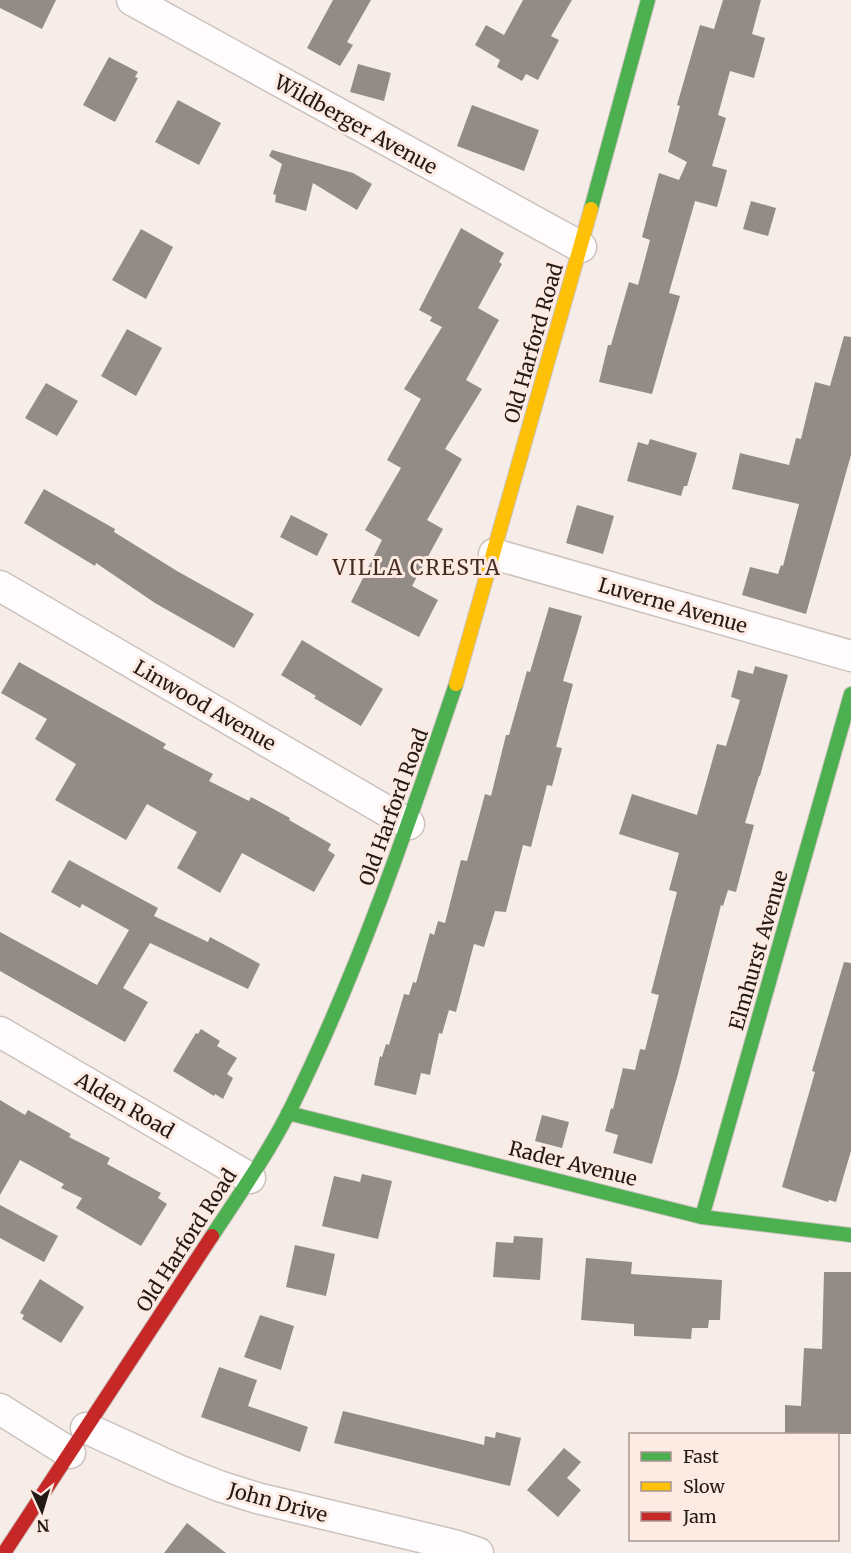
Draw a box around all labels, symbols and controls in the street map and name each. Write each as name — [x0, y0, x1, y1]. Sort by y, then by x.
street label: Wildberger Avenue — [269, 68, 442, 179]
street label: Old Harford Road — [498, 260, 568, 426]
district label: VILLA CRESTA — [332, 554, 501, 581]
street label: Luverne Avenue — [596, 572, 750, 638]
street label: Linwood Avenue — [130, 654, 280, 756]
street label: Old Harford Road — [353, 725, 433, 889]
street label: Elmhurst Avenue — [723, 867, 793, 1033]
street label: Alden Road — [70, 1066, 179, 1143]
street label: Rader Avenue — [506, 1135, 640, 1191]
street label: Old Harford Road — [130, 1164, 242, 1316]
legend — [629, 1433, 839, 1541]
text: Fast — [683, 1445, 719, 1468]
text: Slow — [683, 1475, 726, 1498]
street label: John Drive — [225, 1477, 330, 1527]
north arrow — [12, 1481, 72, 1541]
text: Jam — [682, 1505, 717, 1528]
text: N — [36, 1516, 50, 1536]

